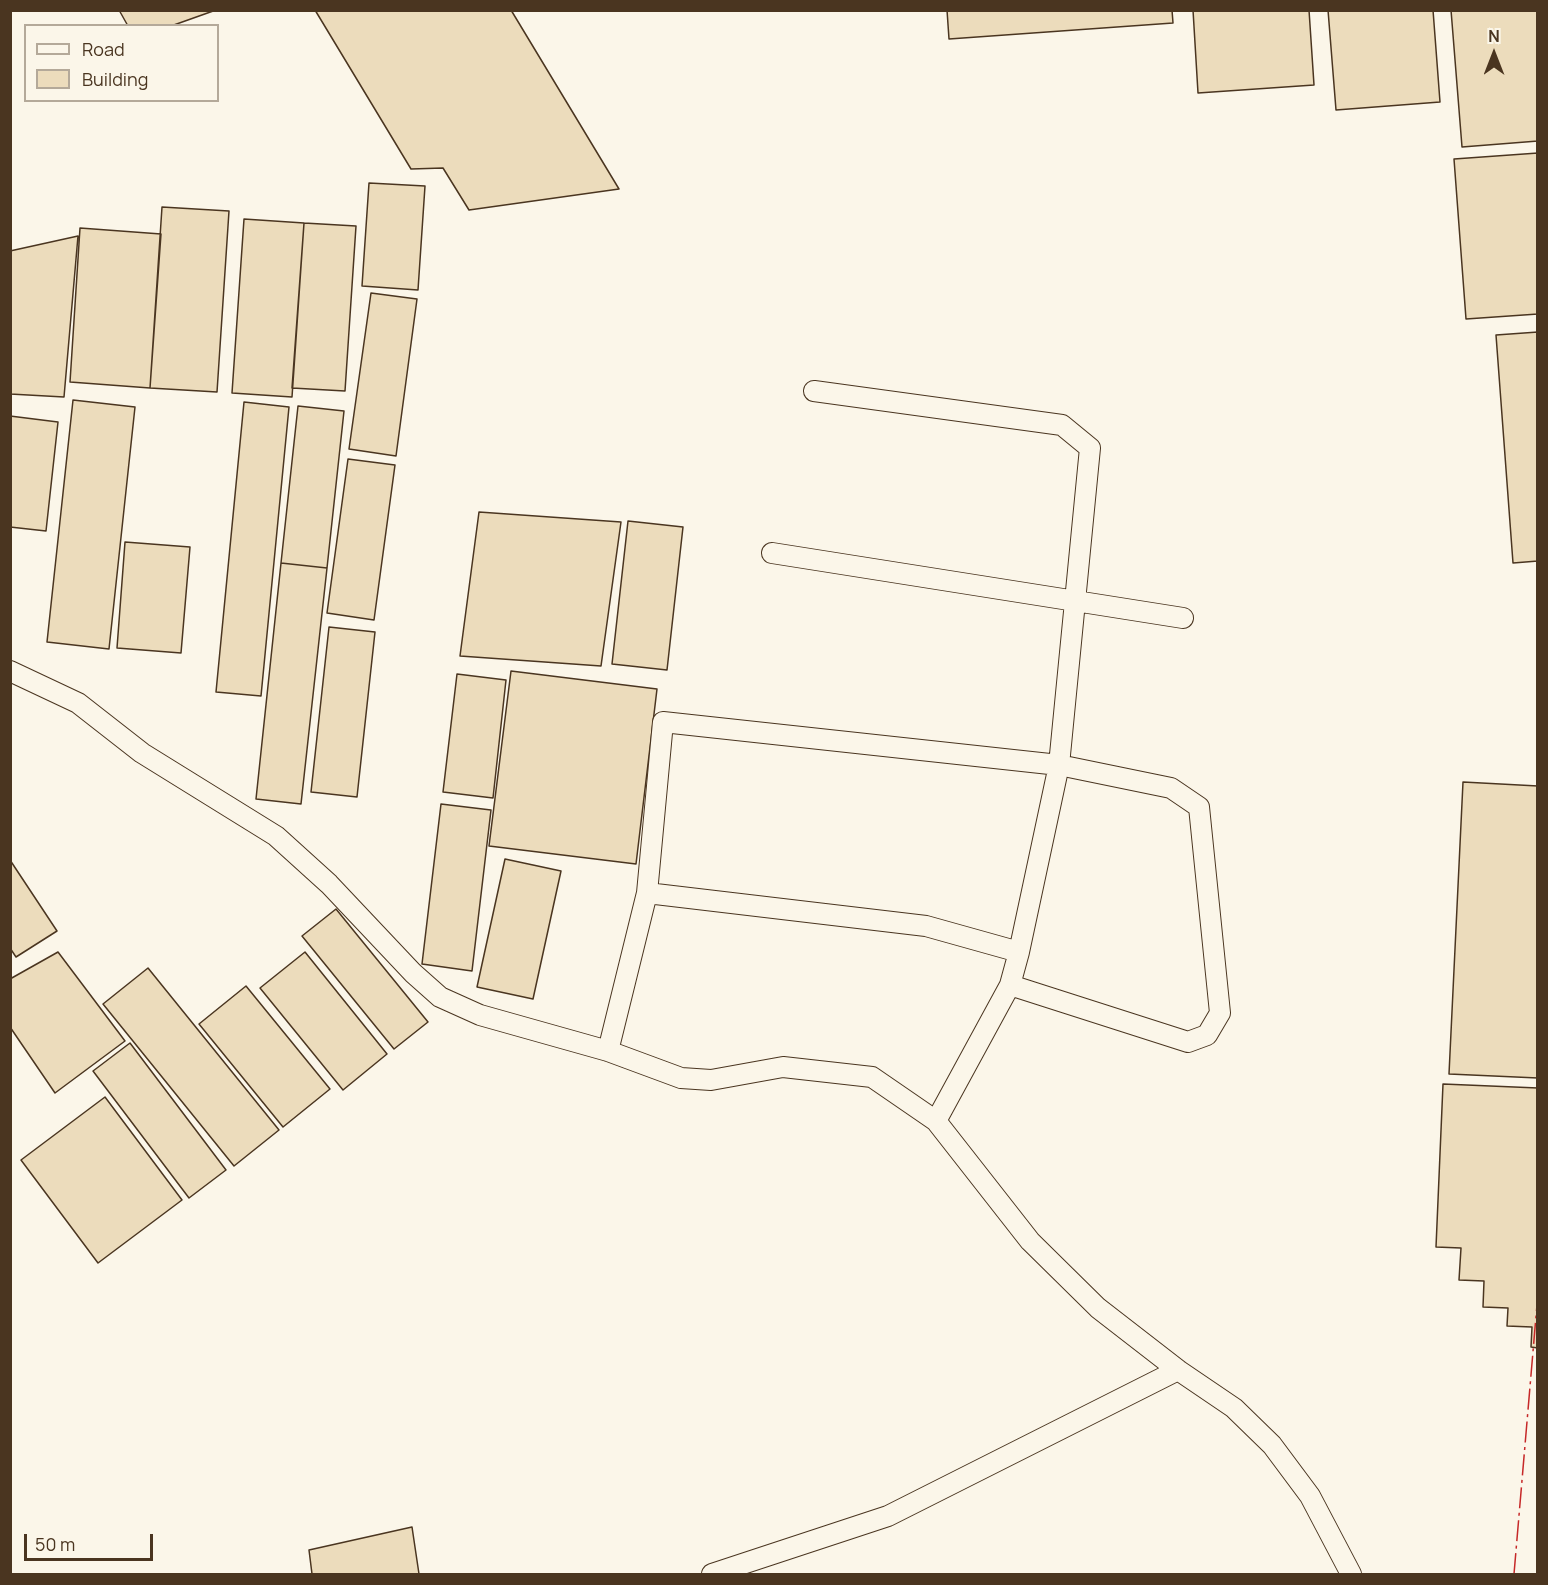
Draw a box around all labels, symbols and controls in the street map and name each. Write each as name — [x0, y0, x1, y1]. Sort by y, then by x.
legend — [24, 24, 219, 102]
north arrow — [1464, 24, 1524, 84]
text: N — [1488, 25, 1500, 47]
text: Road — [82, 37, 125, 61]
text: Building — [82, 67, 148, 91]
scale bar — [27, 1522, 156, 1560]
text: 50 m — [35, 1532, 75, 1556]

